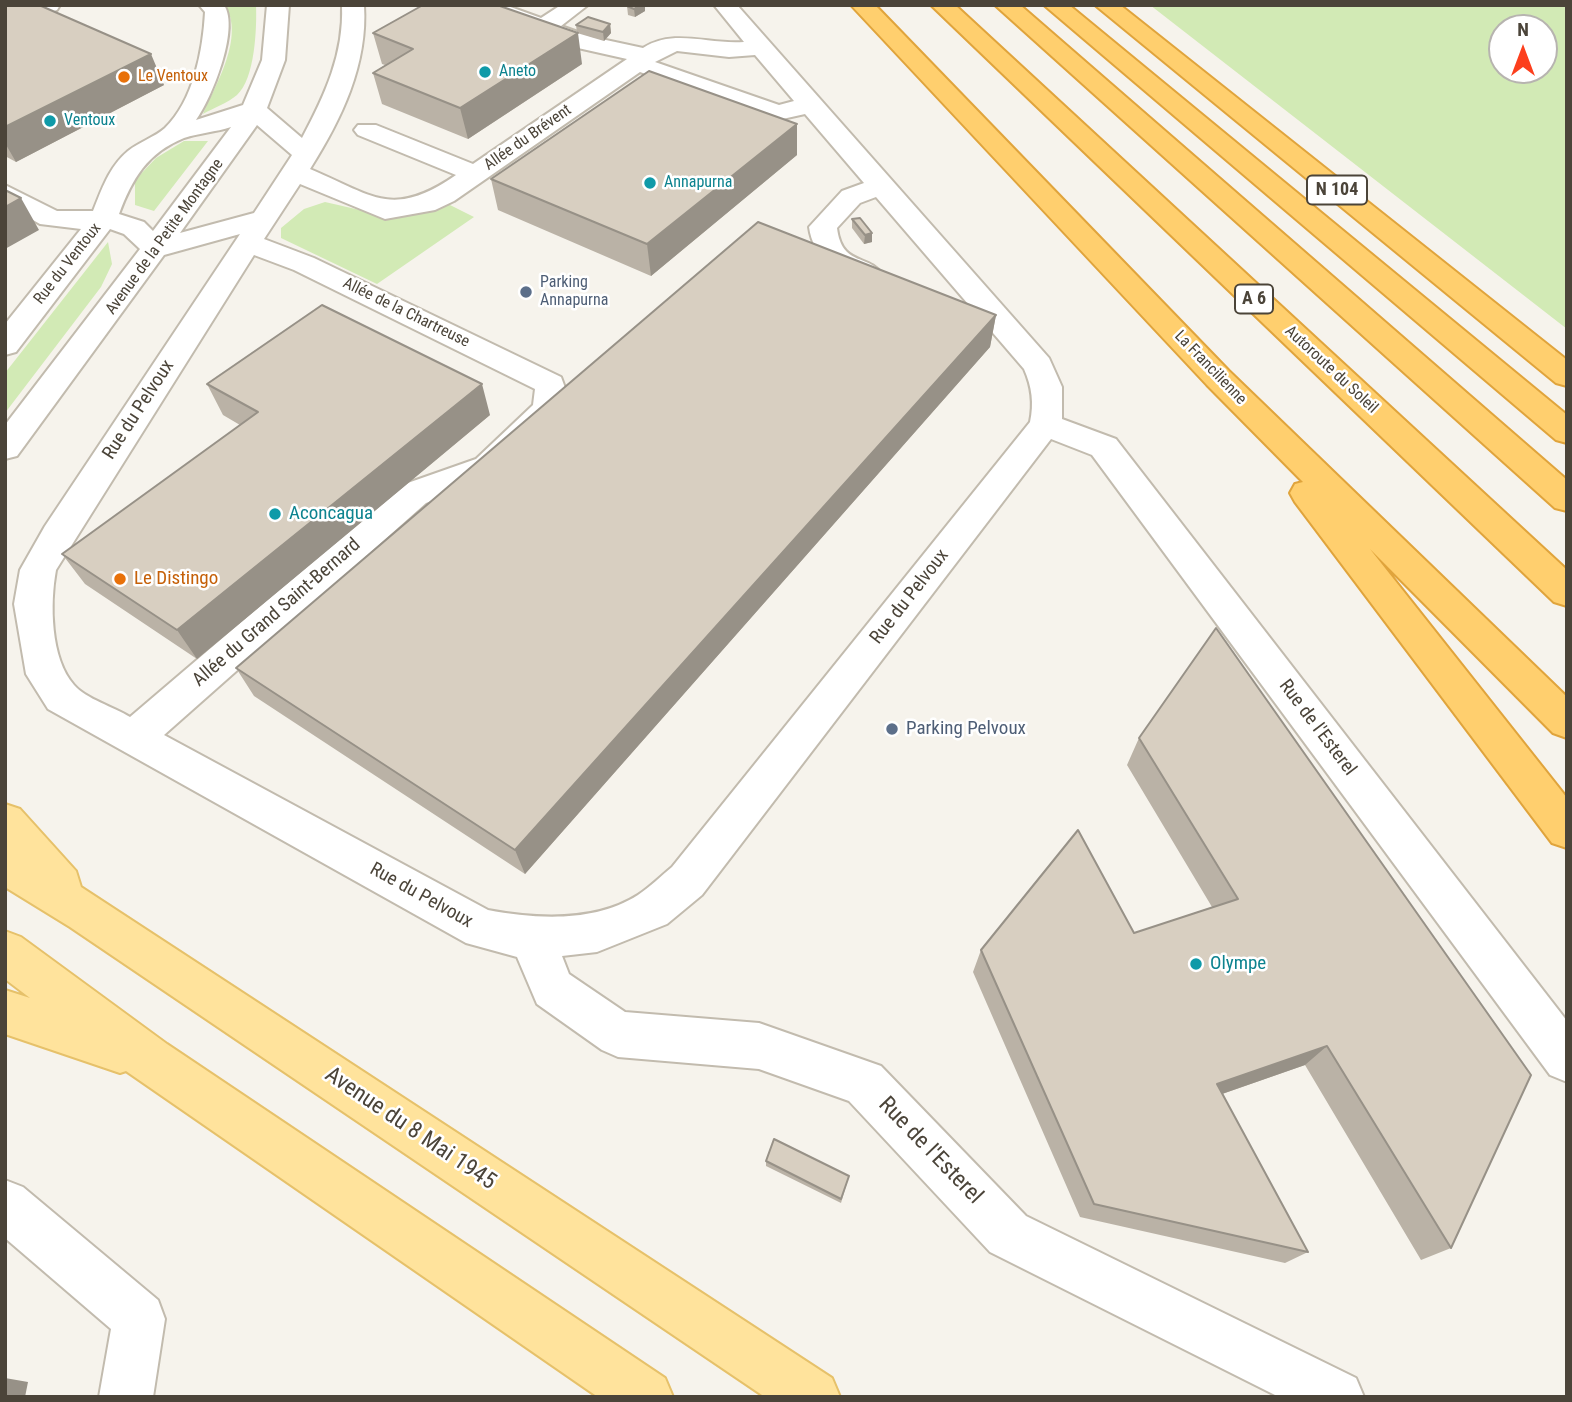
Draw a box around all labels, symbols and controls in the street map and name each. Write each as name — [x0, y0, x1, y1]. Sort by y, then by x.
north arrow — [1488, 14, 1558, 84]
text: N — [1517, 18, 1529, 41]
place label: Aneto — [499, 62, 536, 82]
marker: Aneto — [477, 64, 493, 80]
place label: Le Ventoux — [138, 67, 208, 87]
marker: Le Ventoux — [116, 69, 132, 85]
street label: Allée du Brévent — [481, 101, 575, 175]
place label: Ventoux — [64, 111, 115, 131]
marker: Ventoux — [42, 113, 58, 129]
street label: Avenue de la Petite Montagne — [102, 155, 228, 319]
place label: Annapurna — [664, 173, 732, 193]
marker: Annapurna — [642, 175, 658, 191]
road number: N 104 — [1307, 176, 1367, 204]
street label: Rue du Ventoux — [30, 219, 106, 309]
place label: Parking Annapurna — [540, 273, 608, 311]
street label: Allée de la Chartreuse — [340, 274, 472, 352]
marker: Parking Annapurna — [518, 284, 534, 300]
road number: A 6 — [1235, 284, 1273, 314]
street label: Autoroute du Soleil — [1281, 322, 1381, 418]
street label: La Francilienne — [1170, 327, 1250, 409]
street label: Rue du Pelvoux — [98, 356, 180, 464]
place label: Aconcagua — [289, 503, 373, 525]
marker: Aconcagua — [267, 506, 283, 522]
street label: Allée du Grand Saint-Bernard — [188, 534, 366, 692]
street label: Rue du Pelvoux — [866, 545, 954, 649]
place label: Le Distingo — [134, 568, 218, 590]
marker: Le Distingo — [112, 571, 128, 587]
street label: Rue de l'Esterel — [1273, 675, 1361, 781]
place label: Parking Pelvoux — [906, 718, 1026, 740]
marker: Parking Pelvoux — [884, 721, 900, 737]
street label: Rue du Pelvoux — [366, 858, 476, 934]
place label: Olympe — [1210, 953, 1266, 975]
marker: Olympe — [1188, 956, 1204, 972]
street label: Avenue du 8 Mai 1945 — [319, 1062, 501, 1196]
street label: Rue de l'Esterel — [872, 1092, 988, 1210]

